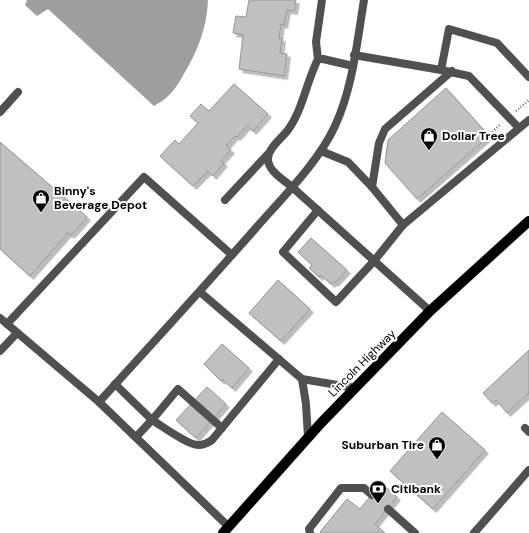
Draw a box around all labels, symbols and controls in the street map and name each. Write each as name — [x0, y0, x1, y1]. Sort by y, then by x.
shop icon: Dollar Tree — [419, 126, 439, 151]
place label: Dollar Tree — [442, 128, 505, 144]
place label: Binny's Beverage Depot — [54, 183, 147, 213]
shop icon: Binny's Beverage Depot — [31, 188, 51, 213]
street label: Lincoln Highway — [325, 325, 400, 400]
shop icon: Suburban Tire — [427, 435, 447, 460]
place label: Suburban Tire — [342, 437, 424, 453]
bank icon: Citibank — [368, 479, 388, 504]
place label: Citibank — [391, 481, 441, 497]

